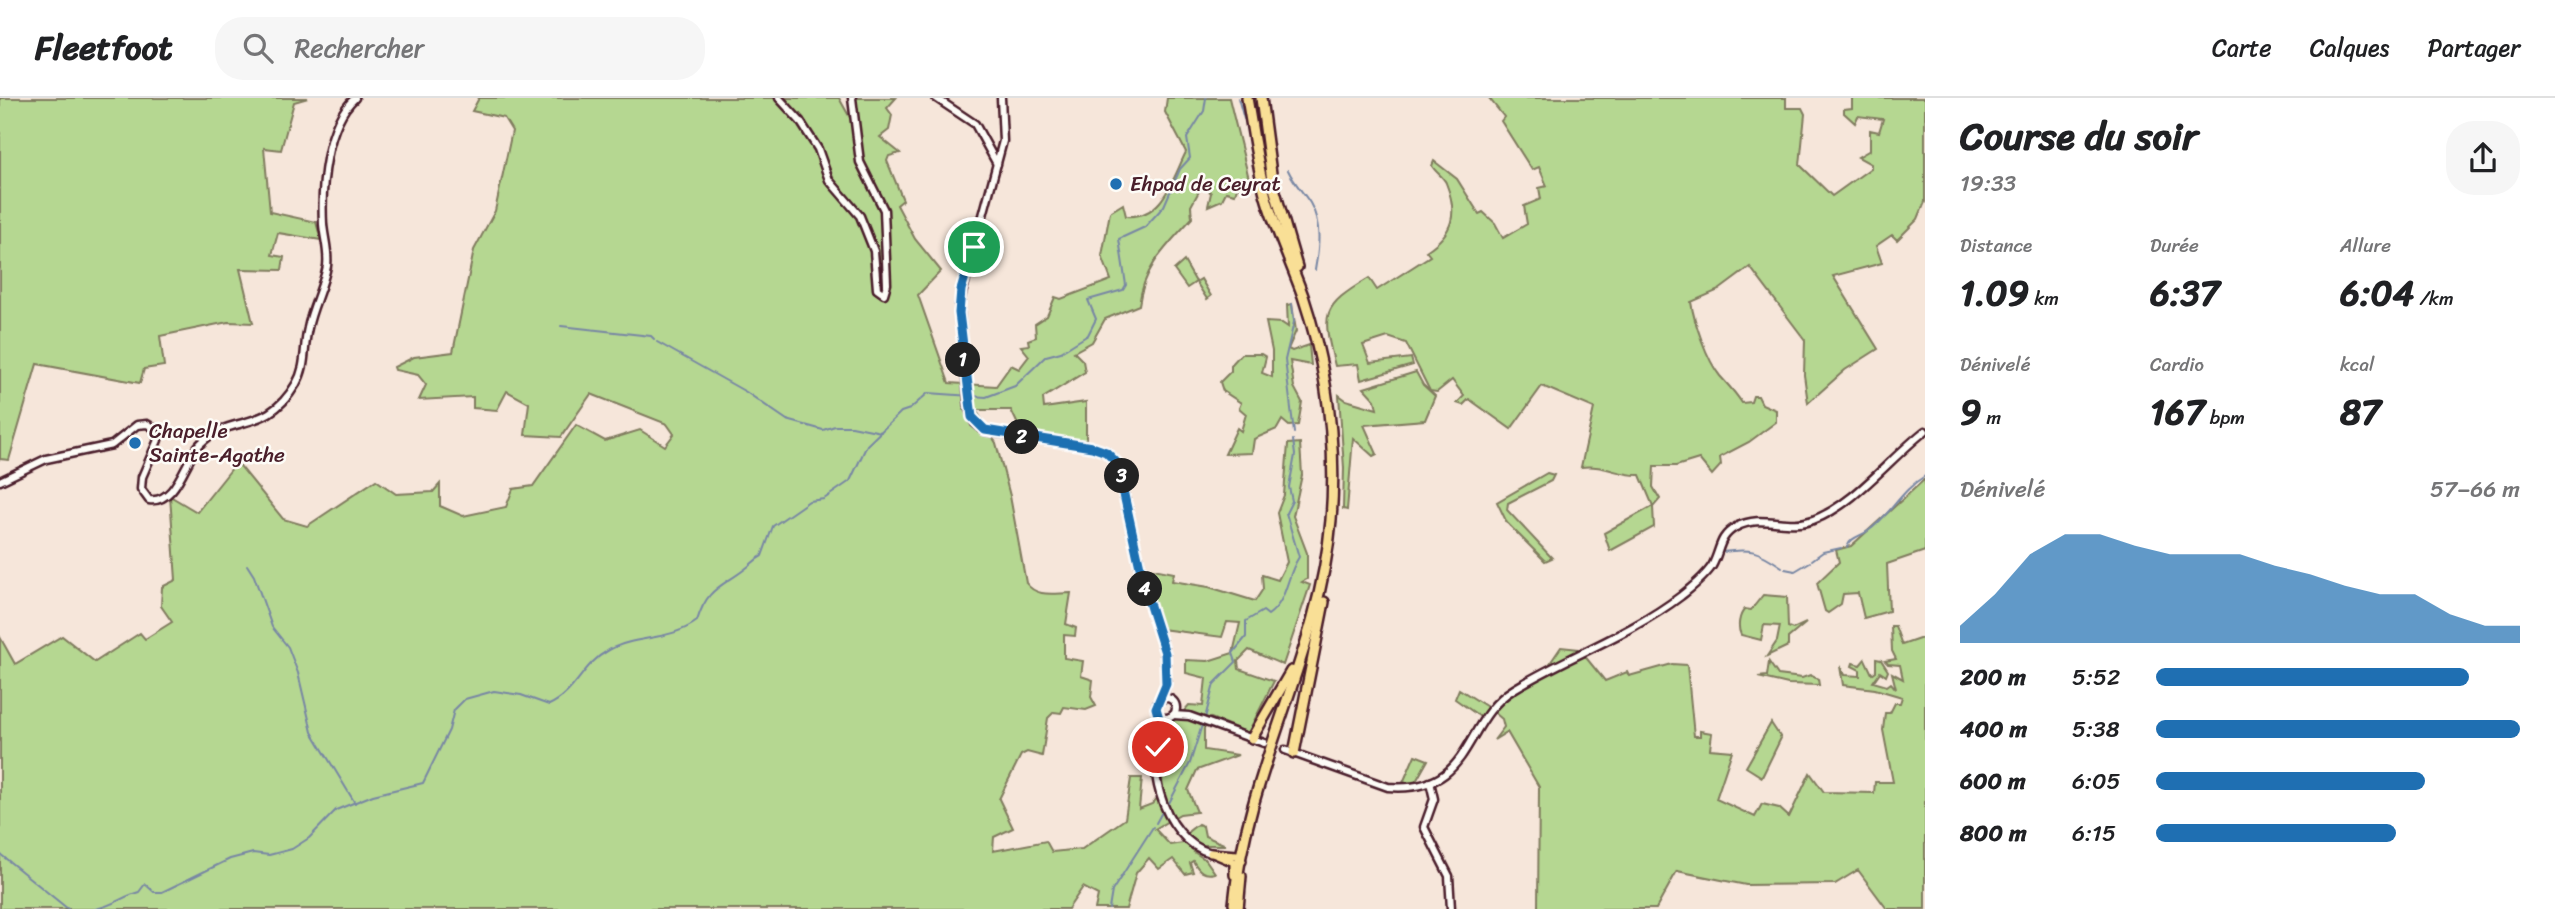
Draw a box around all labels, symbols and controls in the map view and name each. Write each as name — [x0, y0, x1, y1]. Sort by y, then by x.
search box — [215, 17, 705, 80]
text: Fleetfoot — [35, 19, 173, 77]
text: Rechercher — [295, 25, 424, 71]
text: Carte — [2212, 27, 2272, 69]
text: Calques — [2310, 27, 2389, 69]
text: Partager — [2427, 27, 2520, 69]
icon: search — [239, 29, 277, 67]
text: Course du soir — [1960, 103, 2198, 170]
button: share — [2446, 121, 2520, 195]
text: 19:33 — [1960, 163, 2016, 204]
place label: Ehpad de Ceyrat — [1130, 165, 1281, 203]
marker: Ehpad de Ceyrat — [1108, 176, 1124, 192]
pin — [944, 217, 1004, 277]
icon: arrive — [955, 228, 993, 266]
text: Distance — [1960, 229, 2032, 262]
text: Durée — [2150, 229, 2199, 262]
text: Allure — [2340, 229, 2391, 262]
text: 1.09 — [1960, 262, 2029, 324]
text: 6:37 — [2150, 262, 2220, 324]
text: 6:04 — [2340, 262, 2414, 324]
text: km — [2029, 282, 2059, 315]
text: /km — [2414, 282, 2454, 315]
pin: 1 — [946, 342, 981, 378]
text: 1 — [958, 343, 967, 376]
text: Dénivelé — [1960, 348, 2030, 381]
text: Cardio — [2150, 348, 2204, 381]
text: kcal — [2340, 348, 2375, 381]
text: 9 — [1960, 381, 1982, 443]
text: 167 — [2150, 381, 2205, 443]
text: 87 — [2340, 381, 2381, 443]
text: m — [1982, 401, 2001, 434]
text: bpm — [2205, 401, 2245, 434]
place label: Chapelle Sainte-Agathe — [149, 412, 285, 474]
pin: 2 — [1004, 420, 1040, 454]
text: 2 — [1016, 420, 1027, 453]
marker: Chapelle Sainte-Agathe — [127, 435, 143, 451]
pin: 3 — [1104, 458, 1140, 494]
text: 3 — [1116, 459, 1127, 492]
text: Dénivelé — [1960, 469, 2045, 510]
text: 57–66 m — [2430, 469, 2520, 510]
pin: 4 — [1128, 572, 1162, 606]
text: 4 — [1139, 572, 1150, 605]
text: 200 m — [1960, 657, 2026, 698]
text: 5:52 — [2072, 657, 2120, 698]
text: 400 m — [1960, 709, 2027, 750]
text: 5:38 — [2072, 709, 2120, 750]
pin — [1128, 717, 1188, 777]
icon: check — [1139, 728, 1177, 766]
text: 600 m — [1960, 761, 2026, 802]
text: 6:05 — [2072, 761, 2121, 802]
text: 800 m — [1960, 813, 2027, 854]
text: 6:15 — [2072, 813, 2116, 854]

